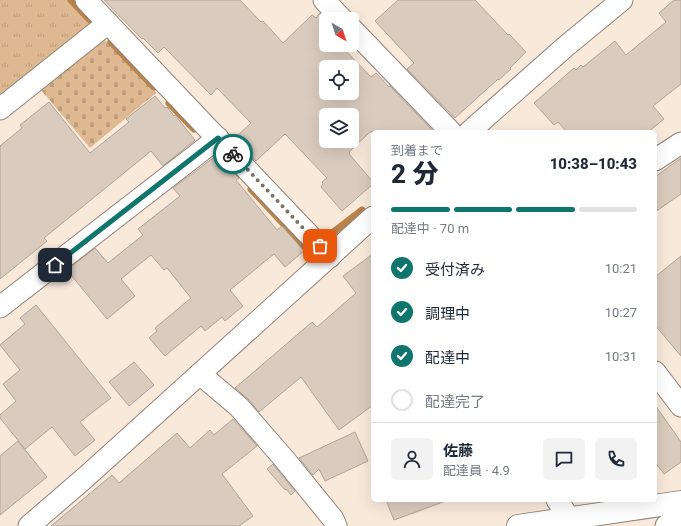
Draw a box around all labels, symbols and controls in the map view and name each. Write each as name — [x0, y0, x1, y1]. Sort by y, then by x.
north arrow — [319, 12, 359, 52]
map controls — [319, 12, 359, 148]
button: locate — [319, 60, 359, 100]
button: layers — [319, 108, 359, 148]
courier — [213, 134, 253, 174]
icon: bike — [222, 143, 244, 165]
text: 到着まで — [391, 143, 443, 158]
text: 10:38–10:43 — [550, 155, 637, 173]
text: 2 分 — [391, 159, 438, 189]
text: 配達中 · 70 m — [391, 221, 469, 236]
pin — [303, 229, 337, 263]
icon: bag — [309, 235, 331, 257]
pin — [38, 248, 72, 282]
icon: home — [44, 254, 66, 276]
icon: check — [391, 257, 413, 279]
text: 受付済み — [425, 261, 485, 279]
text: 10:21 — [605, 261, 637, 276]
icon: check — [391, 301, 413, 323]
text: 調理中 — [425, 305, 470, 323]
text: 10:27 — [605, 305, 637, 320]
icon: check — [391, 345, 413, 367]
text: 配達中 — [425, 349, 470, 367]
text: 10:31 — [605, 349, 637, 364]
text: 配達完了 — [425, 393, 485, 411]
button: person — [391, 438, 433, 480]
button: chat — [543, 438, 585, 480]
button: phone — [595, 438, 637, 480]
text: 佐藤 — [443, 442, 473, 460]
text: 配達員 · 4.9 — [443, 463, 510, 478]

